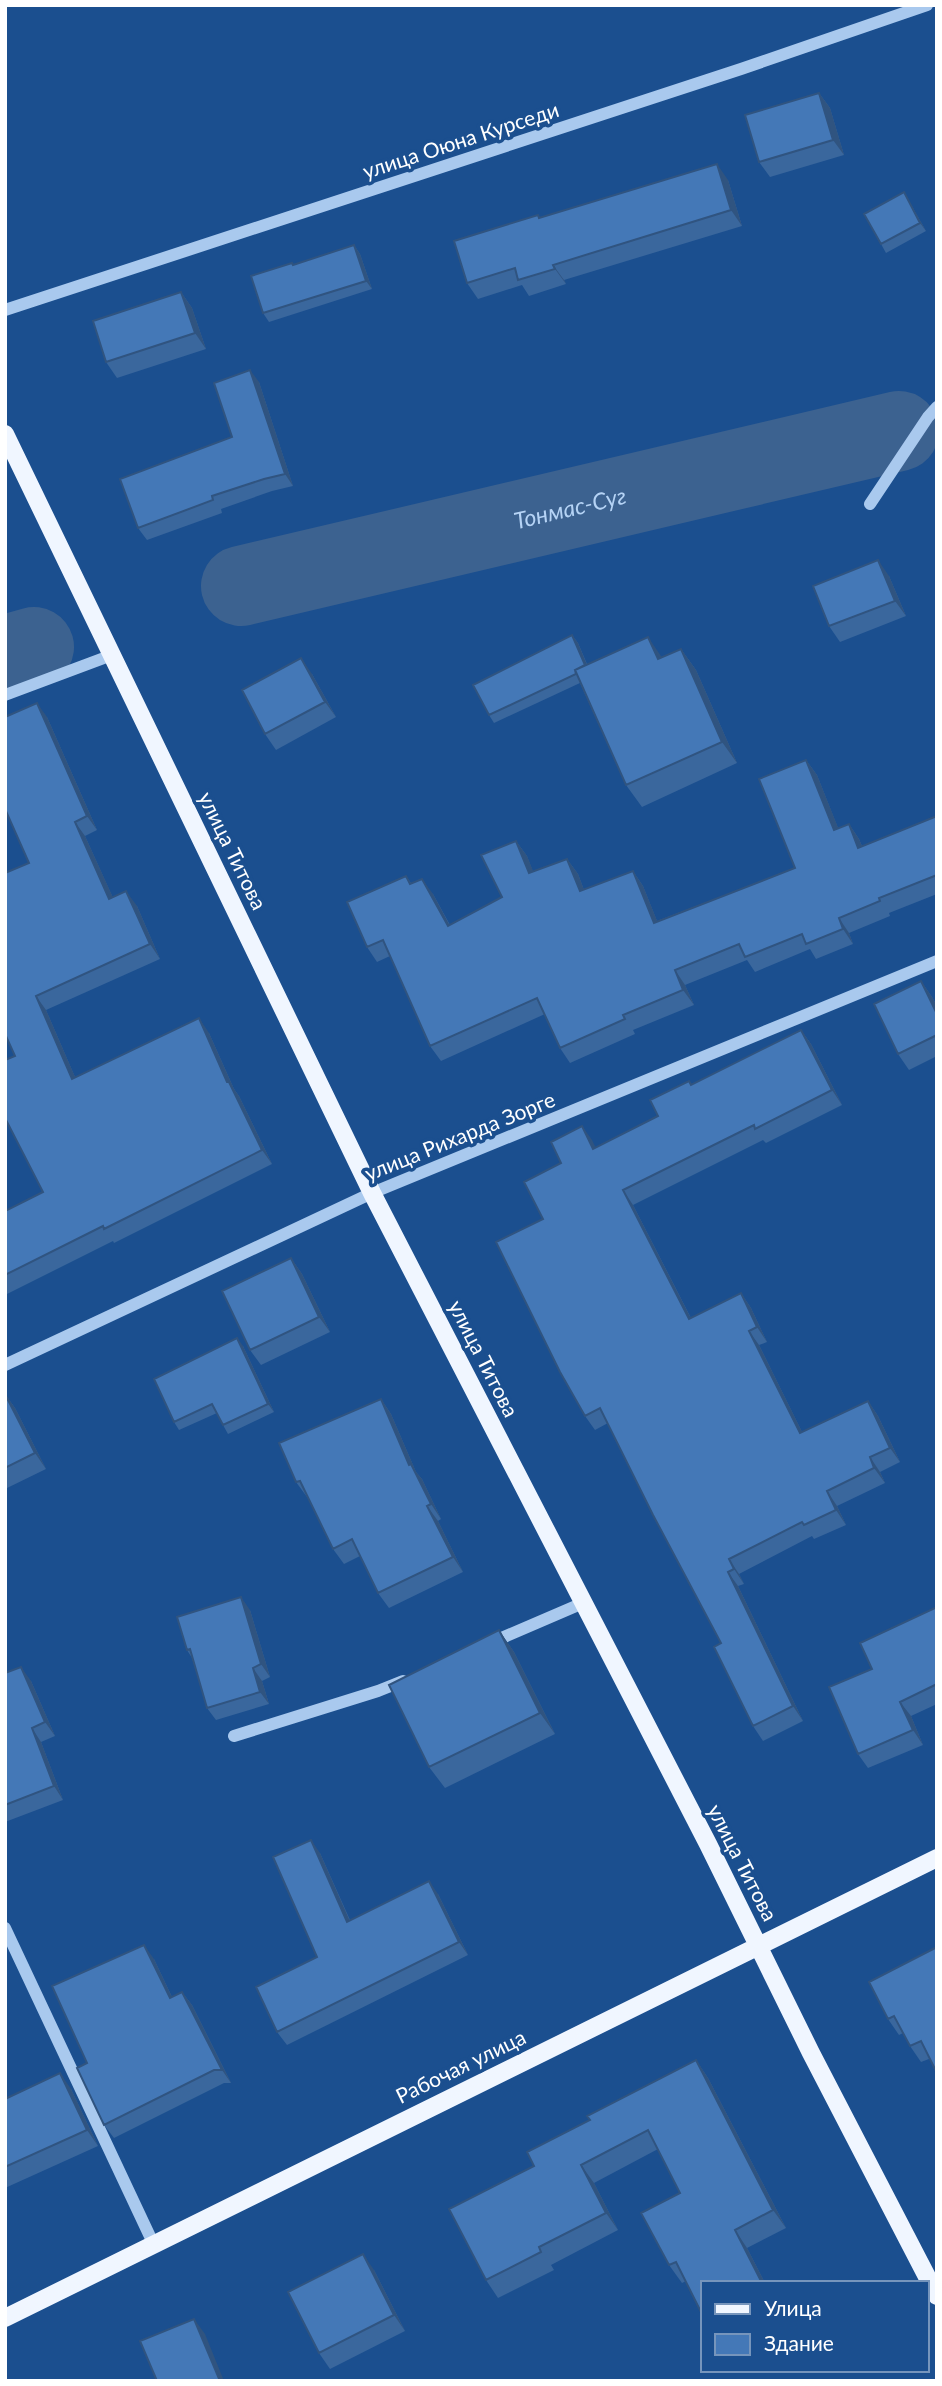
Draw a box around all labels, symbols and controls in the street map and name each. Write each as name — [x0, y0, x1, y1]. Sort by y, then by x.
street label: улица Оюна Курседи — [359, 96, 562, 183]
water label: Тонмас-Суг — [511, 481, 629, 534]
street label: улица Титова — [194, 787, 273, 913]
street label: улица Рихарда Зорге — [361, 1086, 558, 1185]
street label: улица Титова — [444, 1296, 525, 1421]
street label: улица Титова — [703, 1800, 784, 1925]
street label: Рабочая улица — [391, 2023, 529, 2108]
legend — [701, 2281, 928, 2372]
text: Улица — [764, 2295, 822, 2320]
text: Здание — [764, 2330, 834, 2355]

